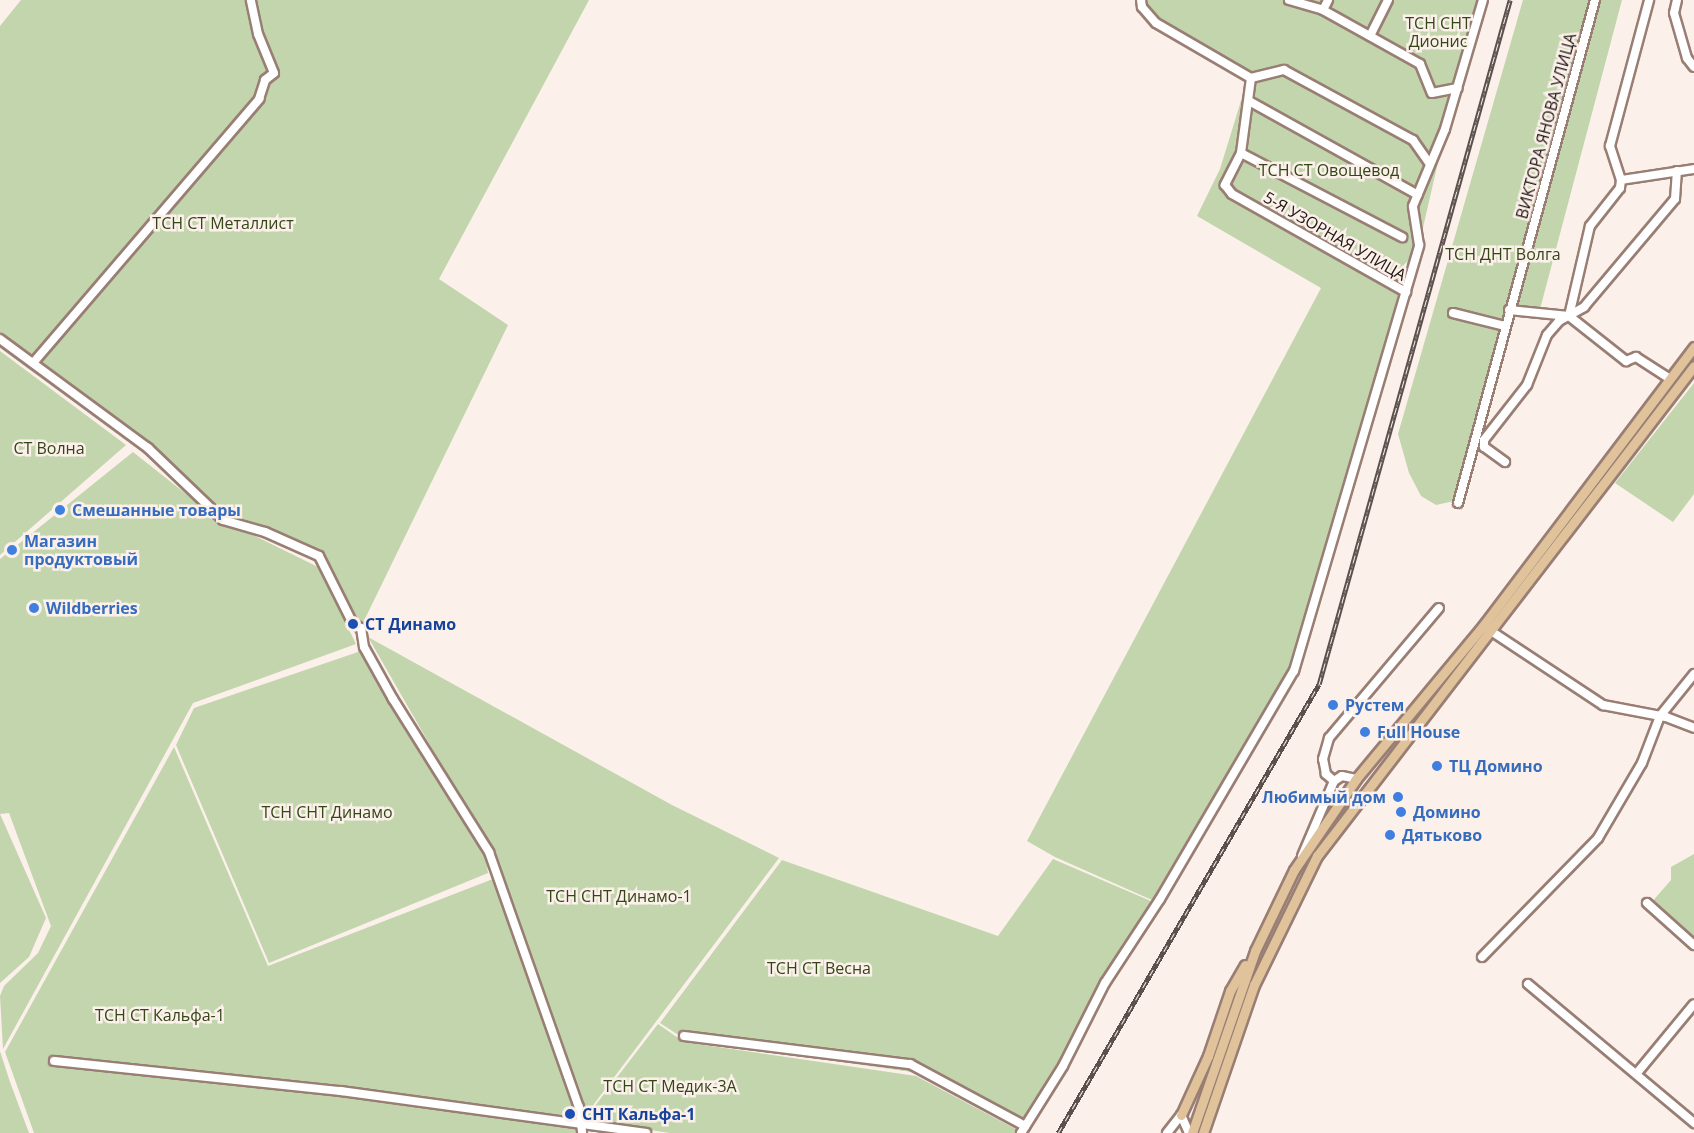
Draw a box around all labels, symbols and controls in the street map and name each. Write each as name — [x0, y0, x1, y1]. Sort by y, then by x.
park label: ТСН СНТ Дионис — [1405, 13, 1471, 51]
street label: ВИКТОРА ЯНОВА УЛИЦА — [1512, 31, 1580, 221]
park label: ТСН СТ Овощевод — [1259, 160, 1399, 180]
street label: 5-Я УЗОРНАЯ УЛИЦА — [1260, 187, 1410, 285]
park label: ТСН СТ Металлист — [152, 213, 294, 233]
park label: ТСН ДНТ Волга — [1445, 244, 1561, 264]
park label: СТ Волна — [13, 438, 85, 458]
place label: Смешанные товары — [72, 500, 241, 520]
marker: Смешанные товары — [53, 503, 67, 517]
place label: Магазин продуктовый — [24, 531, 138, 569]
marker: Магазин продуктовый — [5, 543, 19, 557]
place label: Wildberries — [46, 598, 138, 618]
marker: Wildberries — [27, 601, 41, 615]
place label: СТ Динамо — [365, 614, 456, 634]
marker: СТ Динамо — [346, 617, 360, 631]
place label: Рустем — [1345, 695, 1404, 715]
marker: Рустем — [1326, 698, 1340, 712]
place label: Full House — [1377, 722, 1460, 742]
marker: Full House — [1358, 725, 1372, 739]
place label: ТЦ Домино — [1449, 756, 1543, 776]
marker: ТЦ Домино — [1430, 759, 1444, 773]
place label: Любимый дом — [1262, 787, 1386, 807]
marker: Любимый дом — [1391, 790, 1405, 804]
park label: ТСН СНТ Динамо — [261, 802, 393, 822]
place label: Домино — [1413, 802, 1481, 822]
marker: Домино — [1394, 805, 1408, 819]
place label: Дятьково — [1402, 825, 1482, 845]
marker: Дятьково — [1383, 828, 1397, 842]
park label: ТСН СНТ Динамо-1 — [546, 886, 692, 906]
park label: ТСН СТ Весна — [767, 958, 871, 978]
park label: ТСН СТ Кальфа-1 — [95, 1005, 225, 1025]
park label: ТСН СТ Медик-3А — [603, 1076, 737, 1096]
place label: СНТ Кальфа-1 — [582, 1104, 695, 1124]
marker: СНТ Кальфа-1 — [563, 1107, 577, 1121]

